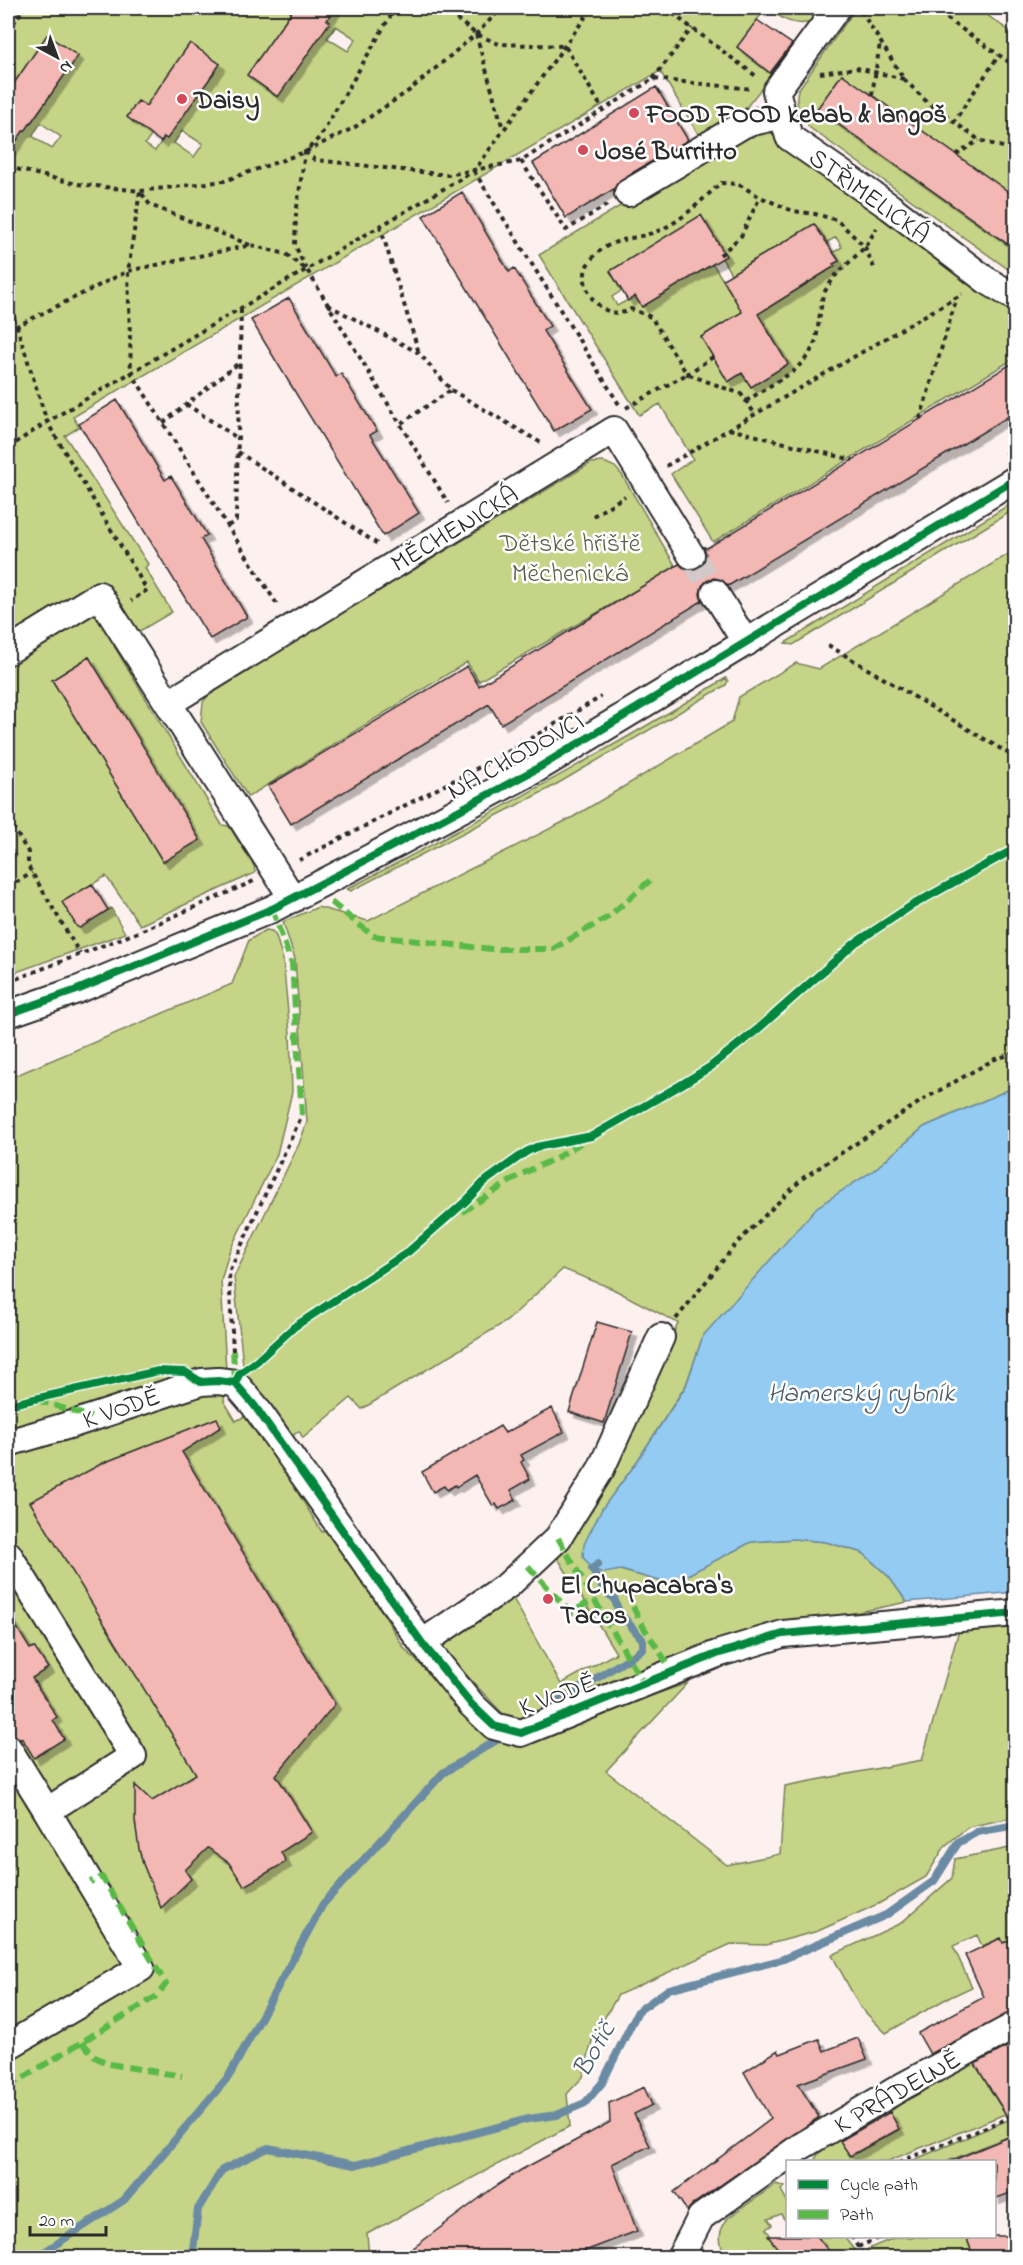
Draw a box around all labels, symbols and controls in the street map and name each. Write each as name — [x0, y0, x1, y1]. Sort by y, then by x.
north arrow — [27, 27, 87, 87]
text: N — [53, 54, 77, 80]
place label: Daisy — [193, 83, 260, 121]
marker: Daisy — [175, 92, 189, 106]
place label: FOOD FOOD kebab & langoš — [644, 97, 947, 136]
marker: FOOD FOOD kebab & langoš — [627, 106, 641, 120]
place label: José Burritto — [595, 134, 737, 172]
street label: STŘIMELICKÁ — [800, 140, 937, 255]
marker: José Burritto — [576, 143, 590, 157]
street label: MĚCHENICKÁ — [384, 477, 527, 584]
park label: Dětské hřiště Měchenická — [499, 526, 641, 594]
street label: NA CHODOVCI — [441, 704, 592, 811]
water label: Hamerský rybník — [768, 1375, 955, 1414]
street label: K VODĚ — [78, 1379, 166, 1441]
place label: El Chupacabra's Tacos — [560, 1568, 734, 1636]
marker: El Chupacabra's Tacos — [541, 1592, 555, 1606]
street label: K VODĚ — [514, 1665, 602, 1728]
water label: Botič — [564, 2013, 628, 2085]
street label: K PRÁDELNĚ — [828, 2042, 969, 2145]
legend — [786, 2160, 996, 2238]
text: Cycle path — [840, 2173, 918, 2199]
scale bar — [30, 2199, 106, 2237]
text: Path — [840, 2203, 874, 2229]
text: 20 m — [39, 2209, 74, 2235]

